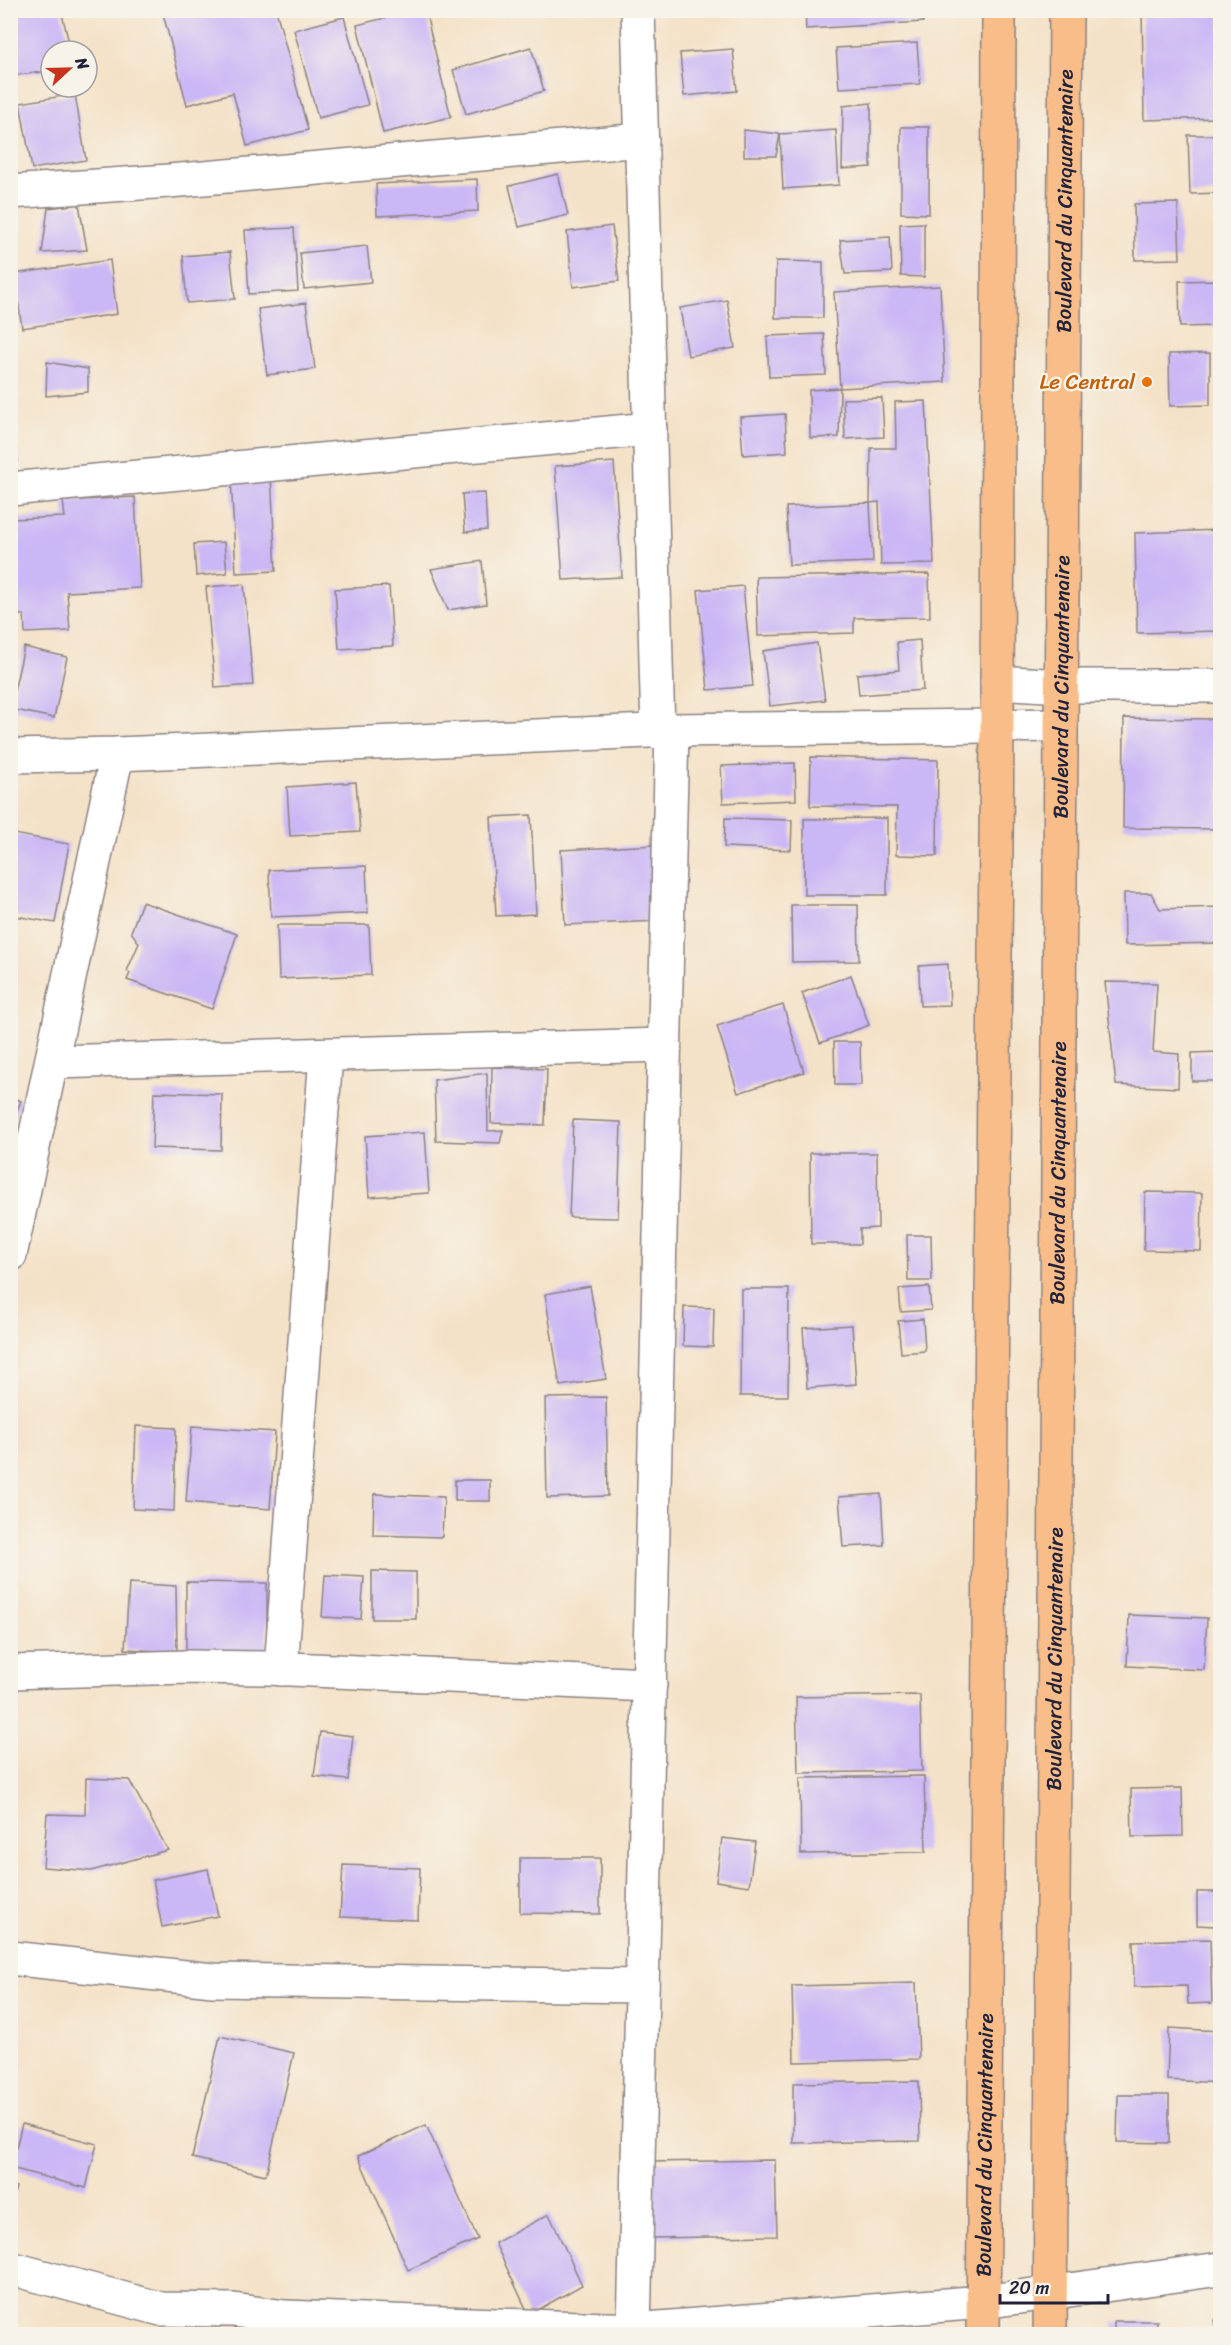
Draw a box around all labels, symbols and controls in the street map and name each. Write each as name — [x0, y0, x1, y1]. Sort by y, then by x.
north arrow — [39, 39, 99, 99]
text: N — [67, 52, 98, 75]
street label: Boulevard du Cinquantenaire — [1045, 69, 1085, 333]
place label: Le Central — [1040, 363, 1136, 401]
marker: Le Central — [1140, 375, 1154, 389]
street label: Boulevard du Cinquantenaire — [1041, 555, 1081, 819]
street label: Boulevard du Cinquantenaire — [1038, 1041, 1078, 1305]
street label: Boulevard du Cinquantenaire — [1035, 1527, 1075, 1791]
street label: Boulevard du Cinquantenaire — [965, 2013, 1005, 2277]
scale bar — [1000, 2267, 1108, 2305]
text: 20 m — [1009, 2272, 1049, 2304]

